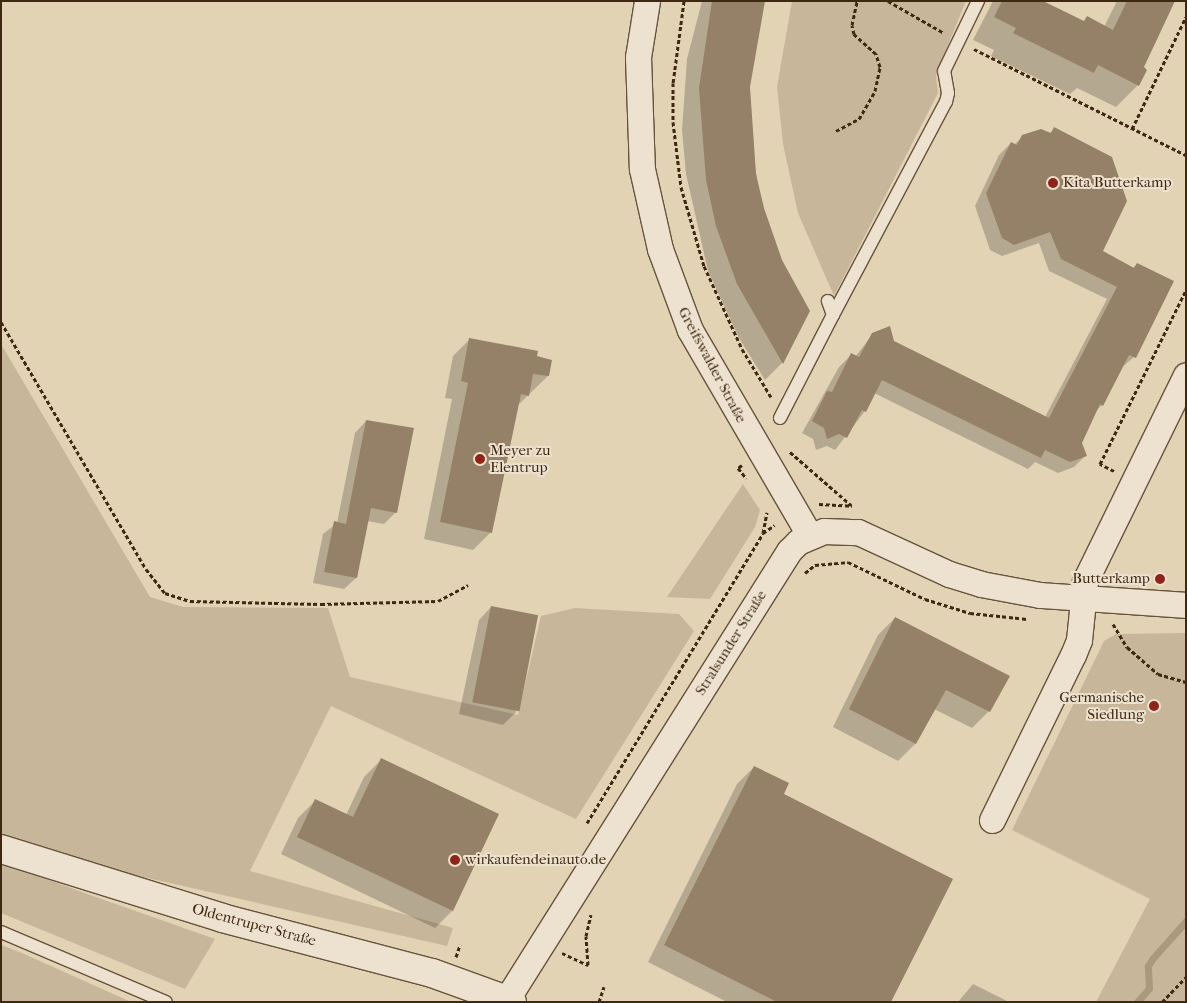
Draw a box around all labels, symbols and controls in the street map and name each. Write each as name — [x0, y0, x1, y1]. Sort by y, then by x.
place label: Kita Butterkamp — [1063, 174, 1172, 192]
marker: Kita Butterkamp — [1047, 177, 1059, 189]
street label: Greifswalder Straße — [674, 304, 750, 426]
place label: Meyer zu Elentrup — [490, 441, 551, 476]
marker: Meyer zu Elentrup — [474, 453, 486, 465]
place label: Butterkamp — [1072, 570, 1150, 588]
marker: Butterkamp — [1154, 573, 1166, 585]
street label: Stralsunder Straße — [691, 587, 771, 699]
place label: Germanische Siedlung — [1059, 688, 1144, 723]
marker: Germanische Siedlung — [1148, 700, 1160, 712]
place label: wirkaufendeinauto.de — [465, 851, 606, 869]
marker: wirkaufendeinauto.de — [449, 854, 461, 866]
street label: Oldentruper Straße — [190, 900, 318, 950]

